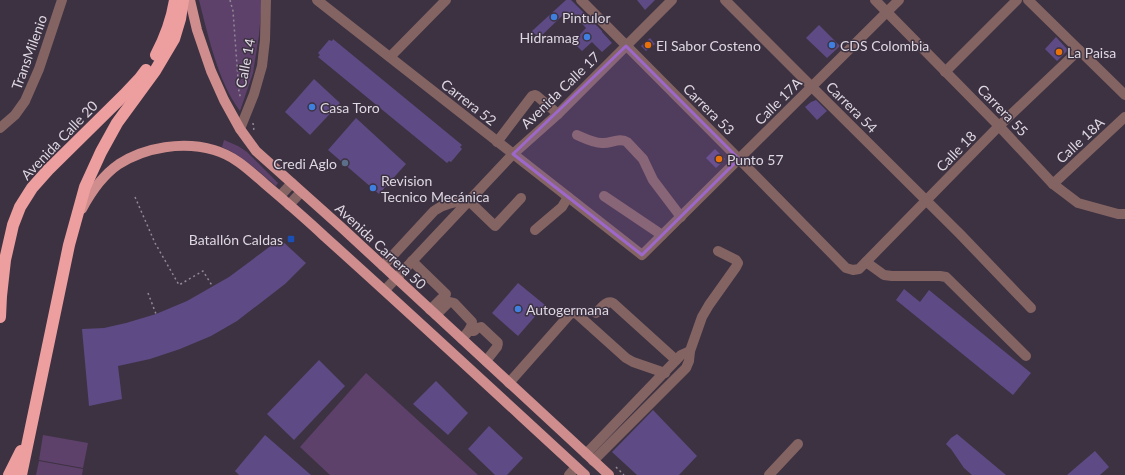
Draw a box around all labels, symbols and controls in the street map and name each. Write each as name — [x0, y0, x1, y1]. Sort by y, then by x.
place label: Pintulor — [562, 9, 611, 26]
street label: TransMilenio — [8, 12, 50, 92]
marker: Pintulor — [549, 12, 559, 22]
place label: Hidramag — [520, 29, 579, 46]
marker: Hidramag — [582, 32, 592, 42]
street label: Calle 14 — [232, 37, 258, 89]
place label: El Sabor Costeno — [656, 37, 761, 54]
place label: CDS Colombia — [840, 37, 929, 54]
marker: El Sabor Costeno — [643, 40, 653, 50]
marker: CDS Colombia — [827, 40, 837, 50]
place label: La Paisa — [1067, 44, 1116, 61]
marker: La Paisa — [1054, 47, 1064, 57]
street label: Avenida Calle 17 — [517, 48, 603, 132]
street label: Calle 17A — [751, 74, 805, 128]
street label: Carrera 52 — [438, 75, 500, 129]
street label: Carrera 54 — [823, 78, 881, 136]
street label: Carrera 53 — [680, 80, 738, 138]
street label: Carrera 55 — [974, 81, 1032, 139]
street label: Avenida Calle 20 — [17, 97, 101, 183]
place label: Casa Toro — [320, 99, 380, 116]
marker: Casa Toro — [307, 102, 317, 112]
street label: Calle 18A — [1052, 113, 1108, 167]
street label: Calle 18 — [932, 127, 980, 175]
place label: Punto 57 — [727, 151, 784, 168]
marker: Punto 57 — [714, 154, 724, 164]
place label: Credi Aglo — [273, 155, 337, 172]
marker: Credi Aglo — [340, 158, 350, 168]
place label: Revision Tecnico Mecánica — [381, 172, 490, 205]
marker: Revision Tecnico Mecánica — [368, 183, 378, 193]
street label: Avenida Carrera 50 — [332, 199, 430, 293]
place label: Batallón Caldas — [189, 231, 283, 248]
marker: Batallón Caldas — [286, 234, 296, 244]
place label: Autogermana — [526, 301, 609, 318]
marker: Autogermana — [513, 304, 523, 314]

